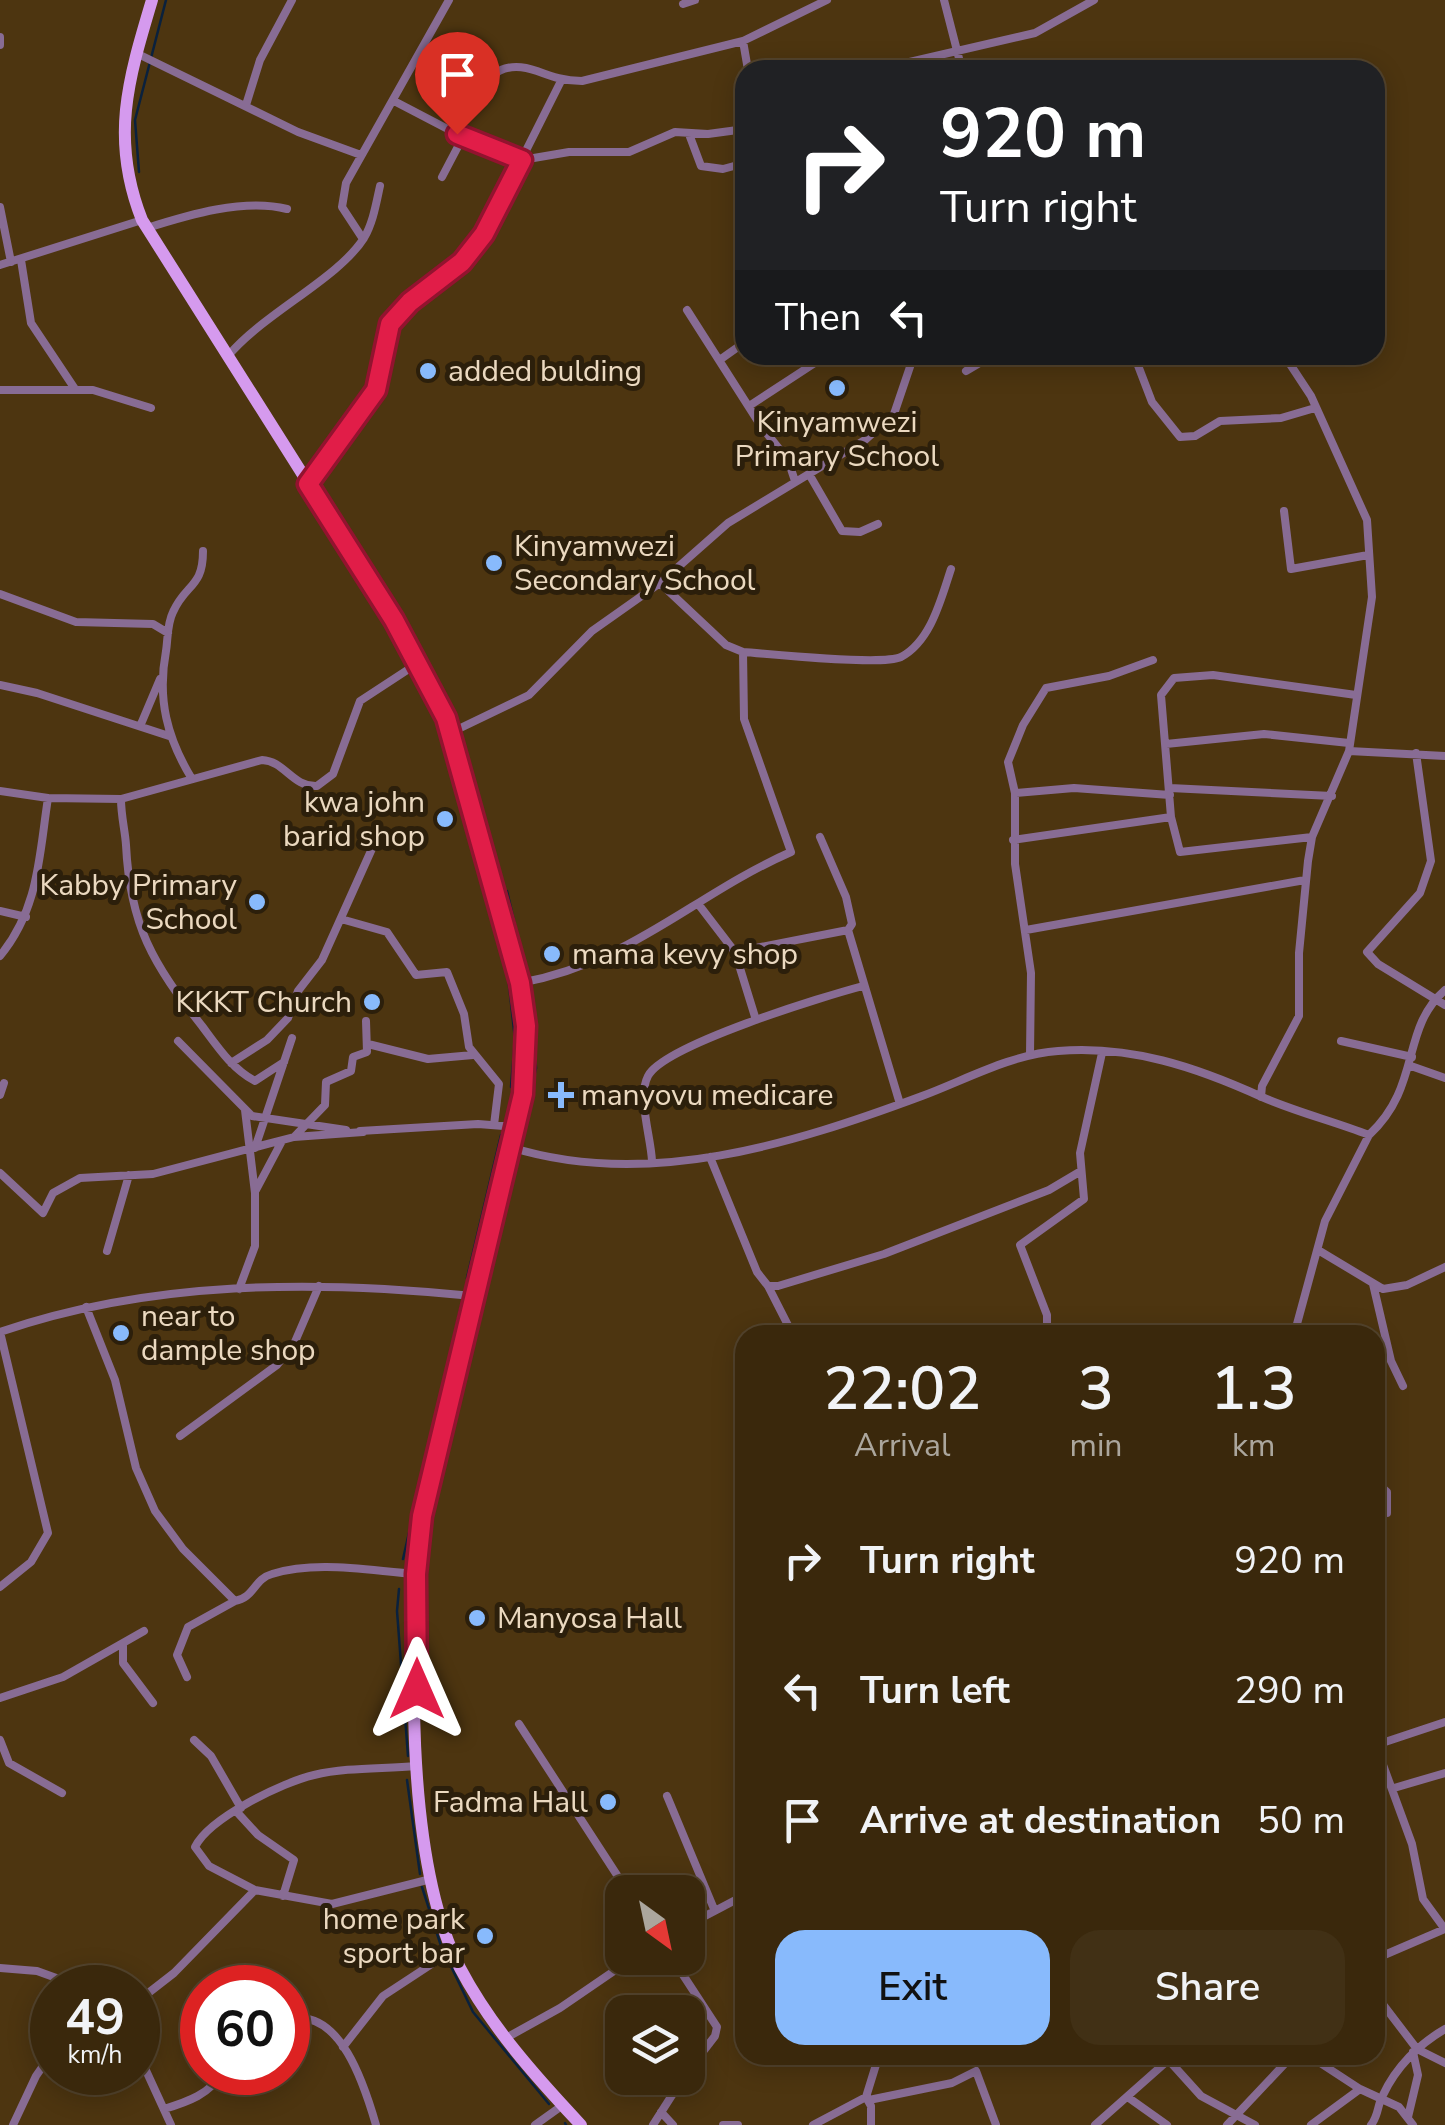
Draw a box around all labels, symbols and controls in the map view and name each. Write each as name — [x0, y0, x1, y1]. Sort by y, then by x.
pin — [415, 32, 500, 135]
icon: arrive — [430, 47, 485, 102]
text: 920 m — [940, 86, 1146, 182]
icon: right — [775, 100, 905, 230]
text: Turn right — [940, 177, 1137, 238]
icon: left — [881, 290, 936, 345]
text: Then — [775, 292, 861, 343]
place label: added bulding — [448, 351, 642, 392]
marker: added bulding — [417, 360, 439, 382]
marker: Kinyamwezi Primary School — [826, 377, 848, 399]
place label: Kinyamwezi Primary School — [735, 402, 939, 477]
place label: Kinyamwezi Secondary School — [514, 526, 756, 601]
marker: Kinyamwezi Secondary School — [483, 552, 505, 574]
place label: kwa john barid shop — [283, 782, 425, 857]
marker: kwa john barid shop — [434, 808, 456, 830]
place label: Kabby Primary School — [39, 865, 238, 940]
marker: Kabby Primary School — [246, 891, 268, 913]
place label: mama kevy shop — [572, 934, 798, 975]
marker: mama kevy shop — [541, 943, 563, 965]
place label: KKKT Church — [175, 982, 352, 1023]
marker: KKKT Church — [361, 991, 383, 1013]
place label: manyovu medicare — [581, 1075, 833, 1116]
marker: manyovu medicare — [550, 1084, 572, 1106]
place label: near to dample shop — [141, 1296, 316, 1371]
marker: near to dample shop — [110, 1322, 132, 1344]
text: 22:02 — [823, 1348, 981, 1430]
text: 3 — [1078, 1348, 1114, 1430]
text: 1.3 — [1211, 1348, 1297, 1430]
text: Arrival — [854, 1424, 950, 1467]
text: min — [1069, 1424, 1122, 1467]
text: km — [1232, 1424, 1275, 1467]
icon: right — [775, 1533, 830, 1588]
text: Turn right — [860, 1535, 1035, 1586]
text: 920 m — [1234, 1535, 1345, 1586]
place label: Manyosa Hall — [497, 1598, 682, 1639]
marker: Manyosa Hall — [466, 1607, 488, 1629]
position arrow — [365, 1637, 469, 1741]
icon: left — [775, 1663, 830, 1718]
text: Turn left — [860, 1665, 1010, 1716]
text: 290 m — [1234, 1665, 1345, 1716]
place label: Fadma Hall — [433, 1782, 588, 1823]
marker: Fadma Hall — [597, 1791, 619, 1813]
icon: arrive — [775, 1793, 830, 1848]
text: Arrive at destination — [860, 1795, 1221, 1846]
text: 50 m — [1257, 1795, 1345, 1846]
north arrow — [605, 1875, 705, 1975]
map controls — [605, 1875, 705, 2095]
place label: home park sport bar — [323, 1899, 466, 1974]
marker: home park sport bar — [474, 1925, 496, 1947]
button: Exit — [775, 1930, 1050, 2045]
button: Share — [1070, 1930, 1345, 2045]
speed limit sign: 60 — [180, 1965, 310, 2095]
text: 49 — [65, 1983, 125, 2052]
button: layers — [605, 1995, 705, 2095]
text: km/h — [67, 2038, 123, 2072]

